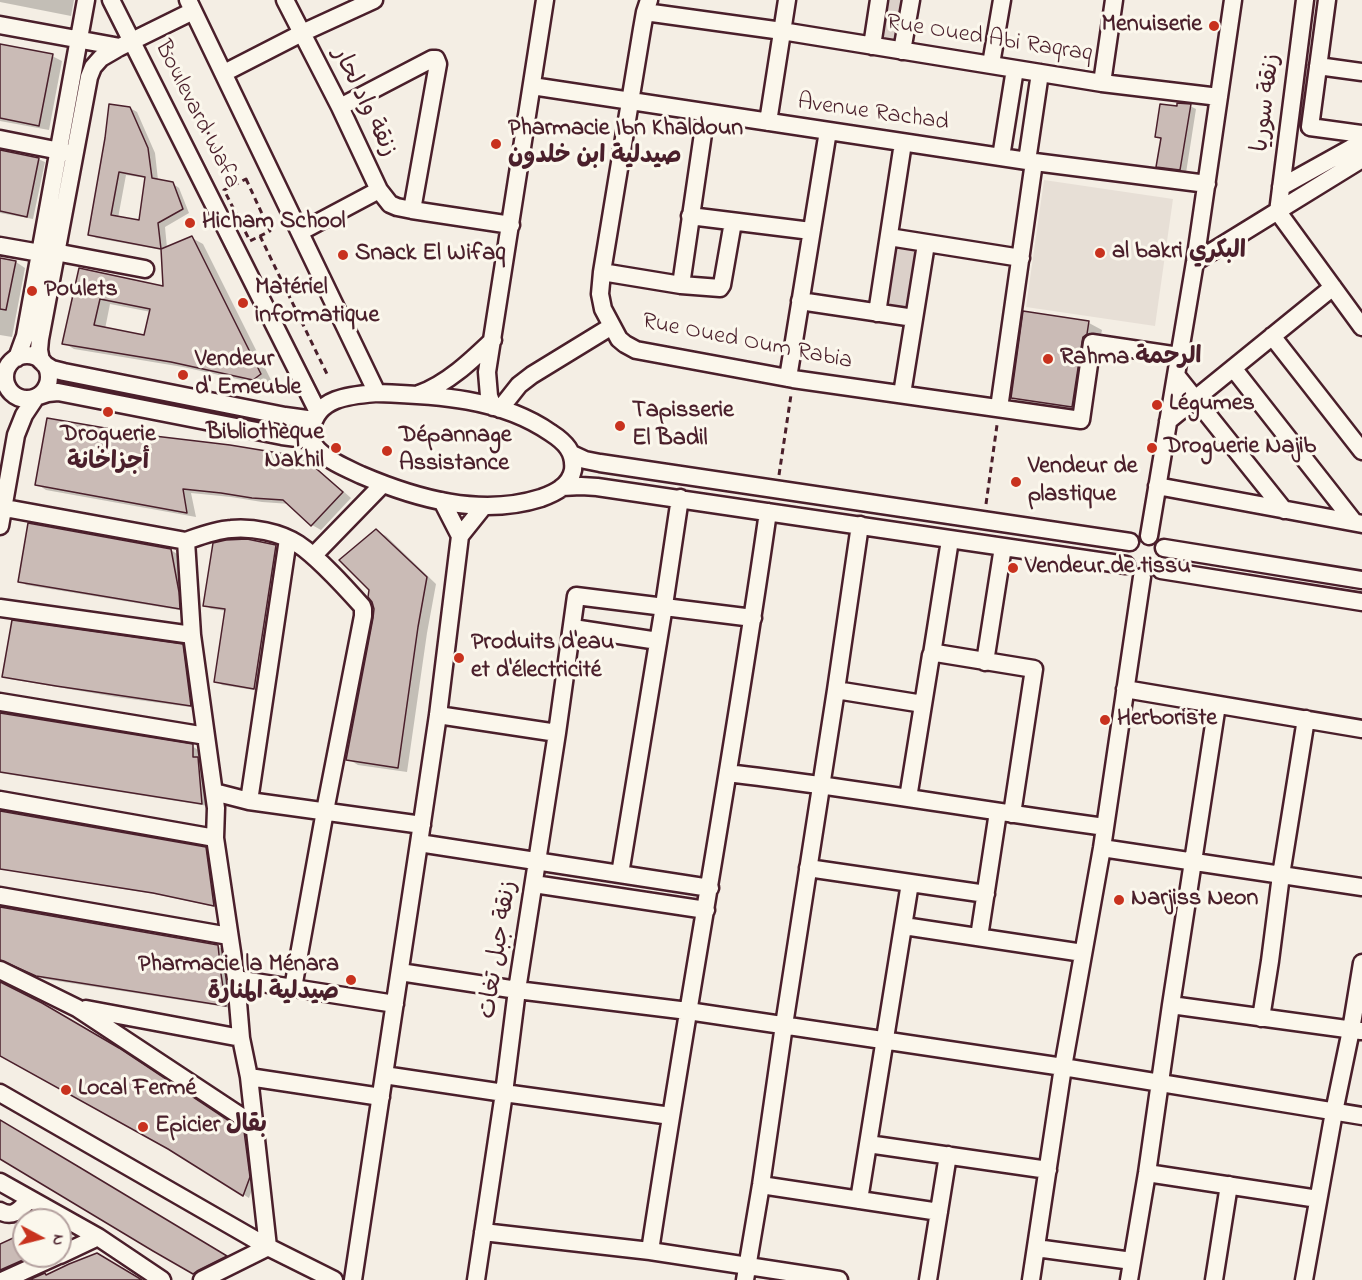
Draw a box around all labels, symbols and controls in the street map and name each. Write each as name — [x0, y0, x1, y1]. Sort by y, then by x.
street label: Rue Oued Abi Raqraq — [884, 10, 1094, 70]
place label: Menuiserie — [1101, 12, 1202, 40]
marker: Menuiserie — [1207, 19, 1221, 33]
street label: Boulevard Wafa — [146, 36, 246, 194]
street label: زنقة واد لحار — [324, 44, 402, 162]
street label: زنقة سوريا — [1248, 52, 1288, 154]
street label: Avenue Rachad — [795, 89, 951, 139]
place label: Pharmacie Ibn Khaldoun صيدلية ابن خلدون — [508, 116, 743, 172]
marker: Pharmacie Ibn Khaldoun صيدلية ابن خلدون — [489, 137, 503, 151]
place label: Hicham School — [202, 209, 346, 237]
marker: Hicham School — [183, 216, 197, 230]
place label: al bakri البكري — [1112, 239, 1246, 267]
place label: Snack El Wifaq — [355, 241, 505, 269]
marker: al bakri البكري — [1093, 246, 1107, 260]
marker: Snack El Wifaq — [336, 248, 350, 262]
place label: Matériel informatique — [255, 275, 379, 331]
place label: Poulets — [44, 277, 118, 305]
marker: Poulets — [25, 284, 39, 298]
marker: Matériel informatique — [236, 296, 250, 310]
street label: Rue Oued Oum Rabia — [639, 308, 855, 378]
place label: Rahma الرحمة — [1060, 345, 1202, 373]
place label: Vendeur d' Emeuble — [195, 347, 301, 403]
marker: Rahma الرحمة — [1041, 352, 1055, 366]
marker: Vendeur d' Emeuble — [176, 368, 190, 382]
place label: Légumes — [1169, 391, 1255, 419]
place label: Tapisserie El Badil — [632, 398, 734, 454]
marker: Légumes — [1150, 398, 1164, 412]
marker: Droguerie أجزاخانة — [101, 405, 115, 419]
marker: Tapisserie El Badil — [613, 419, 627, 433]
place label: Bibliothèque Nakhil — [206, 420, 324, 476]
place label: Droguerie أجزاخانة — [60, 422, 156, 478]
place label: Dépannage Assistance — [399, 423, 512, 479]
place label: Droguerie Najib — [1164, 434, 1316, 462]
marker: Bibliothèque Nakhil — [329, 441, 343, 455]
marker: Droguerie Najib — [1145, 441, 1159, 455]
marker: Dépannage Assistance — [380, 444, 394, 458]
place label: Vendeur de plastique — [1028, 454, 1137, 510]
marker: Vendeur de plastique — [1009, 475, 1023, 489]
place label: Vendeur de tissu — [1025, 554, 1191, 582]
marker: Vendeur de tissu — [1006, 561, 1020, 575]
place label: Produits d'eau et d'électricité — [471, 630, 614, 686]
marker: Produits d'eau et d'électricité — [452, 651, 466, 665]
place label: Herboriste — [1117, 706, 1217, 734]
marker: Herboriste — [1098, 713, 1112, 727]
street label: زنقة جبل تغات — [475, 879, 525, 1021]
place label: Narjiss Neon — [1131, 886, 1258, 914]
marker: Narjiss Neon — [1112, 893, 1126, 907]
place label: Pharmacie la Ménara صيدلية المنارة — [138, 952, 339, 1008]
marker: Pharmacie la Ménara صيدلية المنارة — [344, 973, 358, 987]
place label: Local Fermé — [78, 1076, 196, 1104]
marker: Local Fermé — [59, 1083, 73, 1097]
place label: Epicier بقال — [155, 1113, 267, 1141]
marker: Epicier بقال — [136, 1120, 150, 1134]
north arrow — [12, 1208, 72, 1268]
text: N — [45, 1233, 70, 1247]

